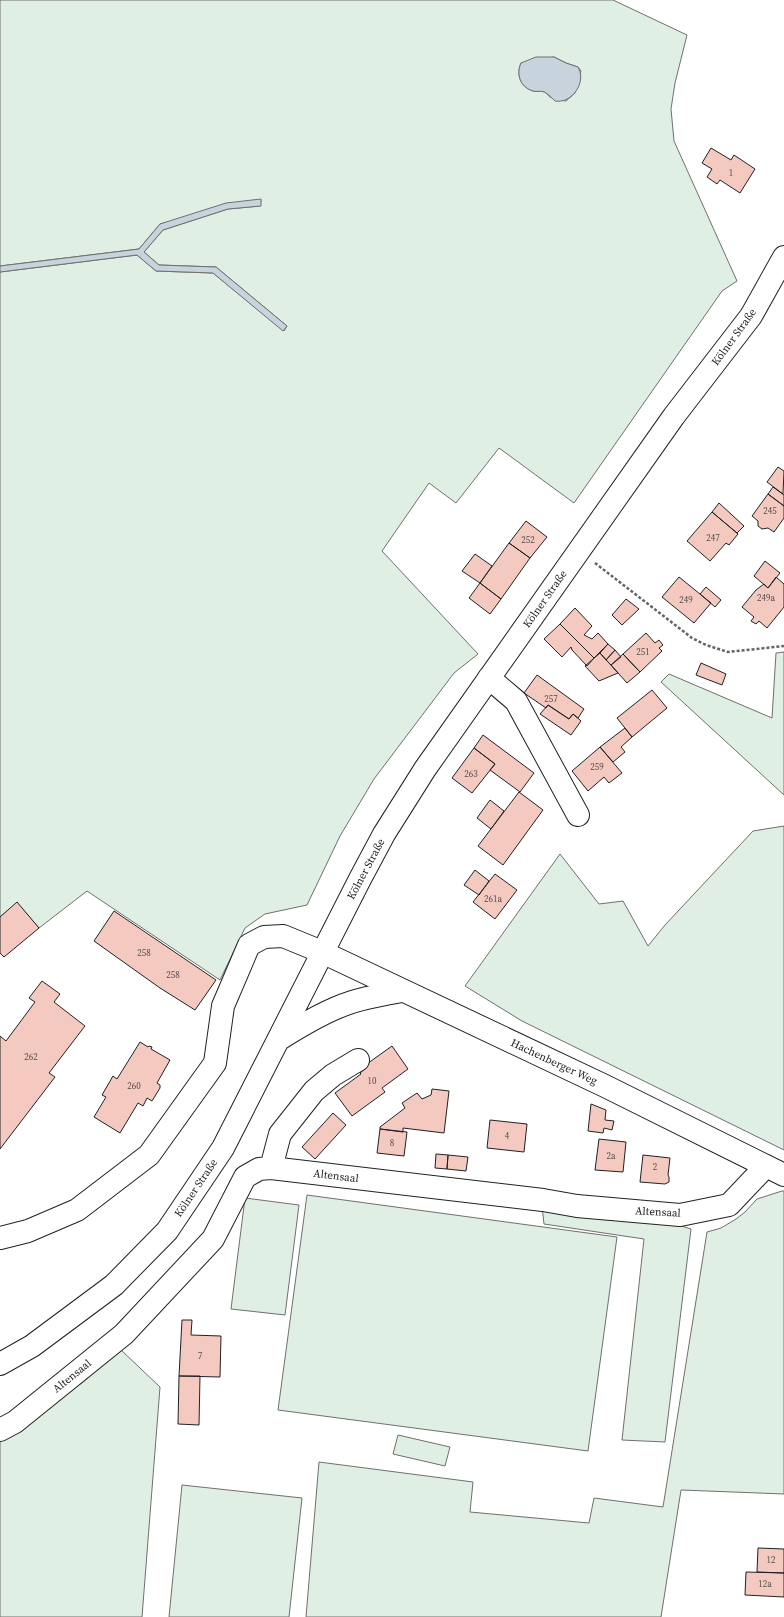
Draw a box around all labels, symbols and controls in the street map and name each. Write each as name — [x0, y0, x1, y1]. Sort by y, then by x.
house number: 1 — [729, 167, 733, 179]
street label: Kölner Straße — [708, 305, 760, 369]
house number: 245 — [763, 505, 777, 517]
house number: 247 — [706, 532, 720, 544]
house number: 252 — [521, 534, 535, 546]
street label: Kölner Straße — [520, 567, 571, 631]
house number: 249a — [757, 592, 775, 604]
house number: 249 — [679, 594, 693, 606]
house number: 251 — [636, 646, 650, 658]
house number: 257 — [544, 693, 558, 705]
house number: 259 — [590, 761, 604, 773]
house number: 263 — [464, 768, 478, 780]
street label: Kölner Straße — [344, 835, 389, 902]
house number: 261a — [484, 893, 502, 905]
house number: 258 — [137, 947, 151, 959]
house number: 258 — [166, 969, 180, 981]
street label: Hachenberger Weg — [508, 1035, 600, 1089]
house number: 262 — [24, 1051, 38, 1063]
house number: 10 — [367, 1075, 377, 1087]
house number: 260 — [127, 1080, 141, 1092]
house number: 4 — [505, 1130, 510, 1142]
house number: 8 — [390, 1137, 395, 1149]
house number: 2a — [606, 1150, 616, 1162]
street label: Kölner Straße — [171, 1156, 221, 1220]
house number: 2 — [653, 1161, 658, 1173]
street label: Altensaal — [312, 1166, 360, 1186]
street label: Altensaal — [635, 1203, 681, 1221]
house number: 7 — [198, 1350, 203, 1362]
street label: Altensaal — [50, 1356, 94, 1396]
house number: 12 — [766, 1554, 776, 1566]
house number: 12a — [758, 1578, 772, 1590]

